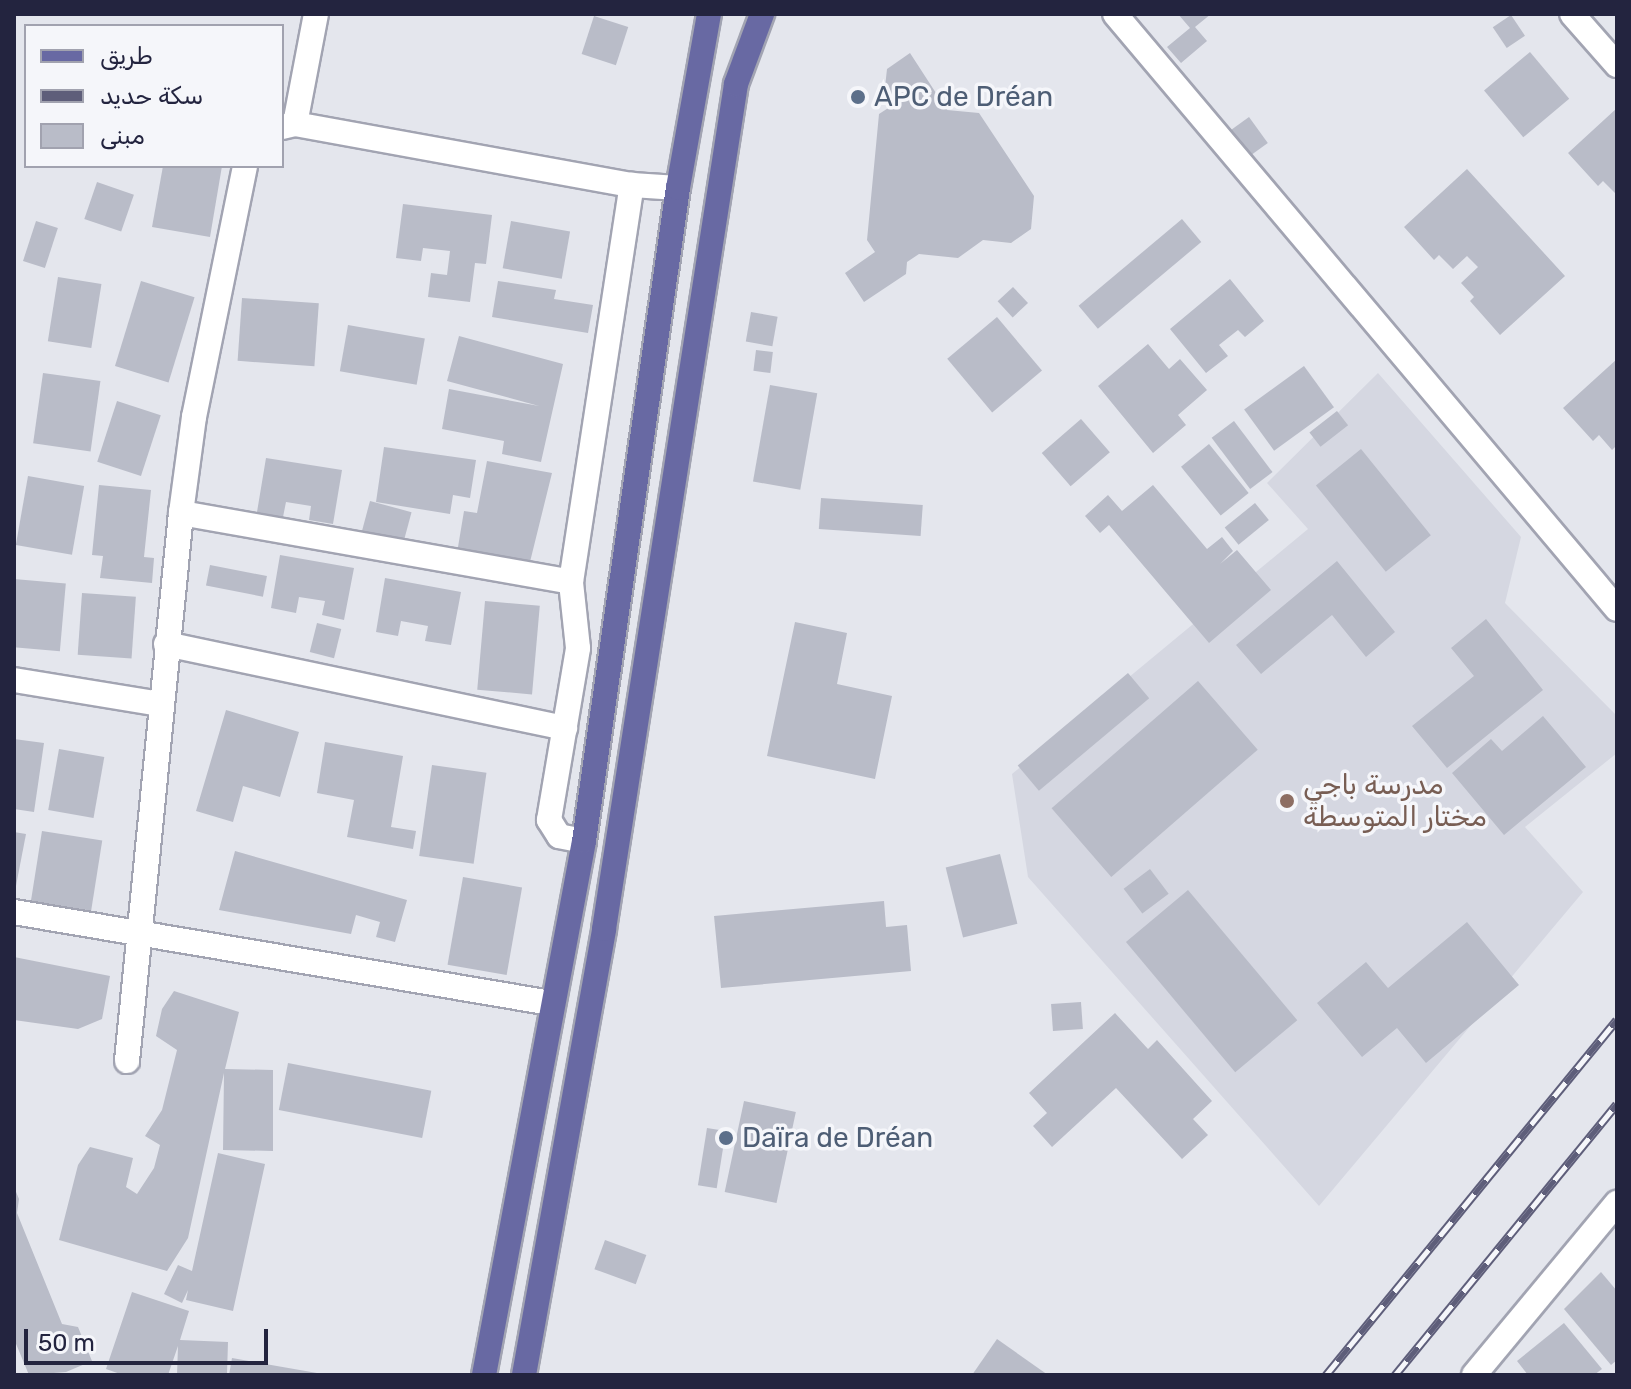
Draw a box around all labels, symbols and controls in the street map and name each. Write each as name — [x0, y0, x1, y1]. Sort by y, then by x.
legend — [24, 24, 284, 168]
text: طريق — [100, 42, 153, 70]
place label: APC de Dréan — [874, 80, 1053, 114]
text: سكة حديد — [100, 82, 203, 110]
marker: APC de Dréan — [849, 88, 867, 106]
text: مبنى — [100, 122, 145, 150]
place label: مدرسة باجي مختار المتوسطة — [1303, 768, 1487, 834]
marker: مدرسة باجي مختار المتوسطة — [1278, 792, 1296, 810]
place label: Daïra de Dréan — [742, 1121, 933, 1155]
marker: Daïra de Dréan — [717, 1129, 735, 1147]
scale bar — [28, 1313, 272, 1363]
text: 50 m — [38, 1329, 95, 1357]

